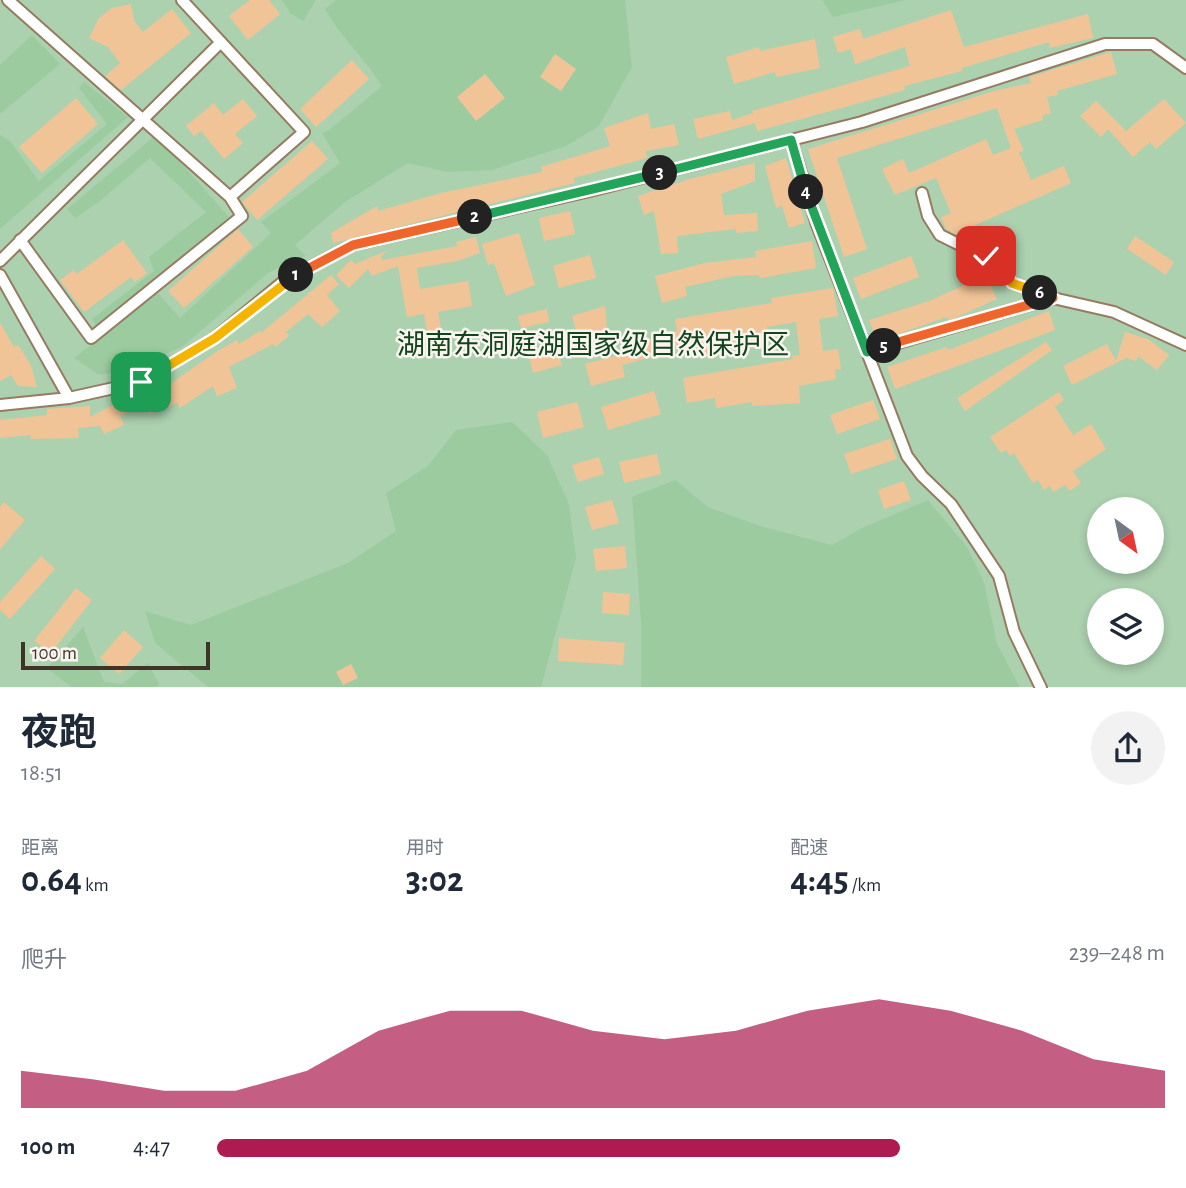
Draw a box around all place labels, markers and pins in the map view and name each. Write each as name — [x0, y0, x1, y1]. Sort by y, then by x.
pin: 3 — [642, 156, 678, 190]
pin: 4 — [788, 174, 824, 210]
pin: 2 — [458, 200, 492, 234]
pin — [956, 226, 1016, 286]
pin: 1 — [278, 258, 314, 292]
pin: 6 — [1023, 276, 1058, 310]
pin: 5 — [866, 328, 902, 364]
pin — [111, 352, 171, 412]

